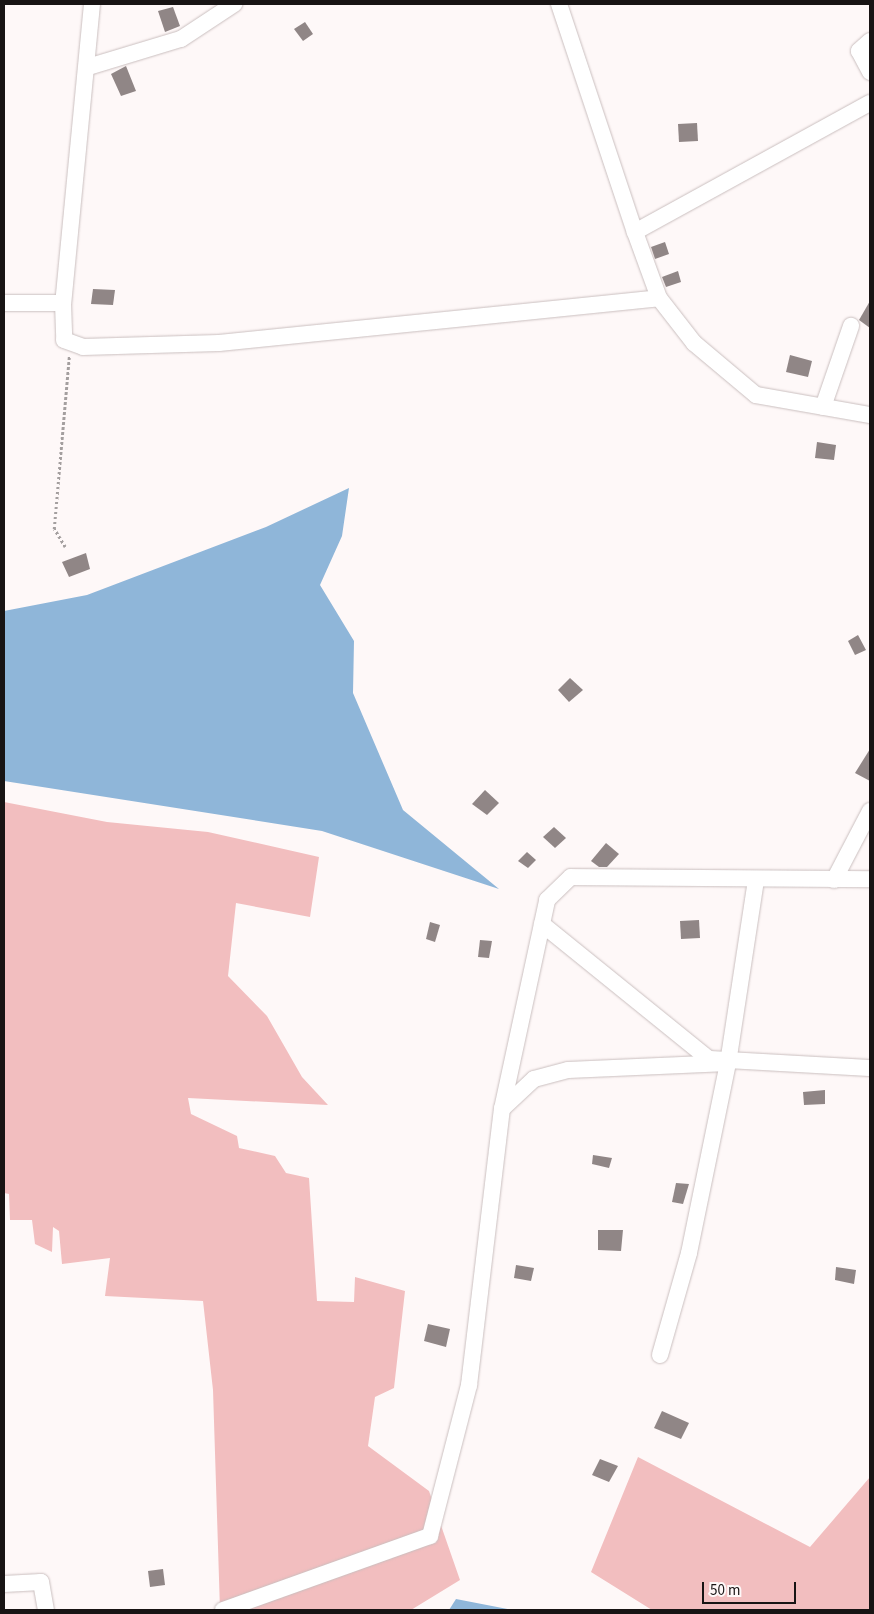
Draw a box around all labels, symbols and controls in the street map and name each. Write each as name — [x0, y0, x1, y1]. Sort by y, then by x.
scale bar — [704, 1572, 798, 1604]
text: 50 m — [710, 1580, 740, 1601]

